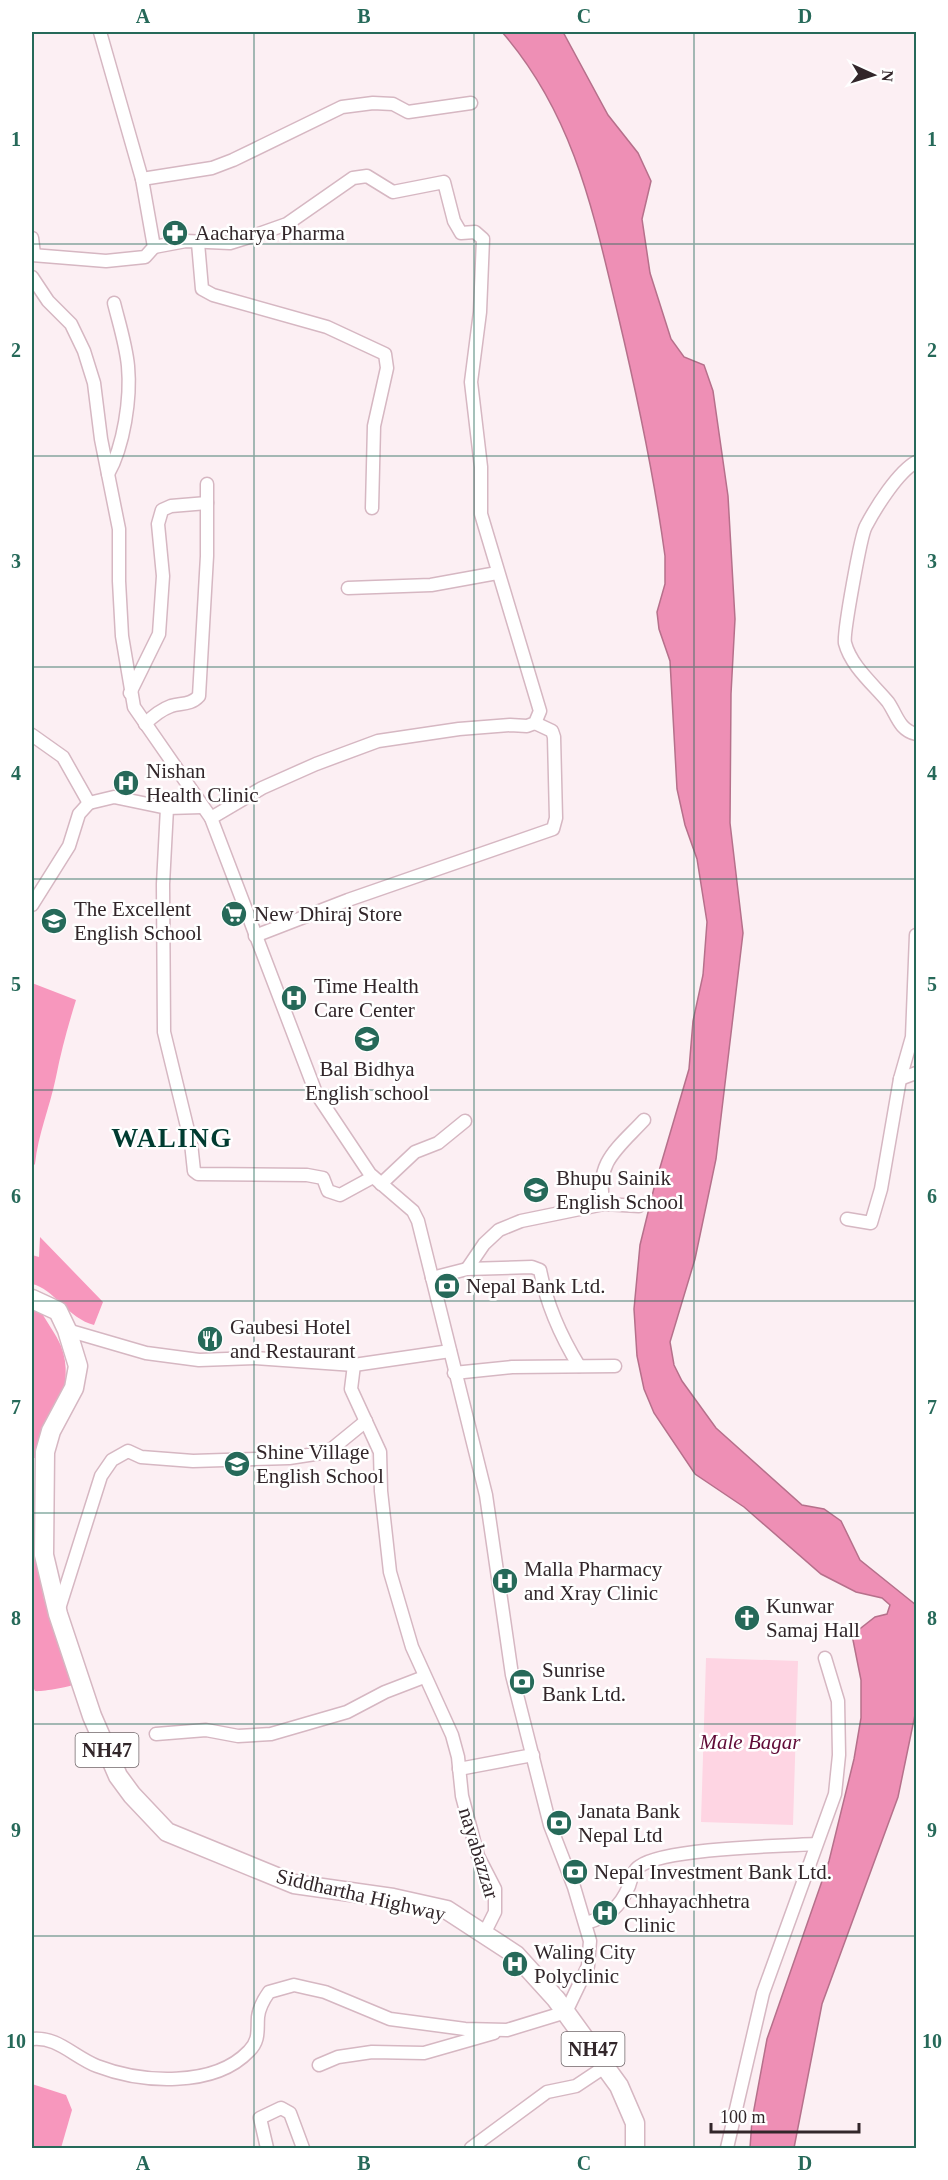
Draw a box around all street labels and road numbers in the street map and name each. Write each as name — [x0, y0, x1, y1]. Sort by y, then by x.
road number: NH47 — [76, 1733, 138, 1767]
street label: nayabazzar — [454, 1804, 504, 1902]
street label: Siddhartha Highway — [274, 1864, 449, 1926]
road number: NH47 — [562, 2032, 624, 2066]

